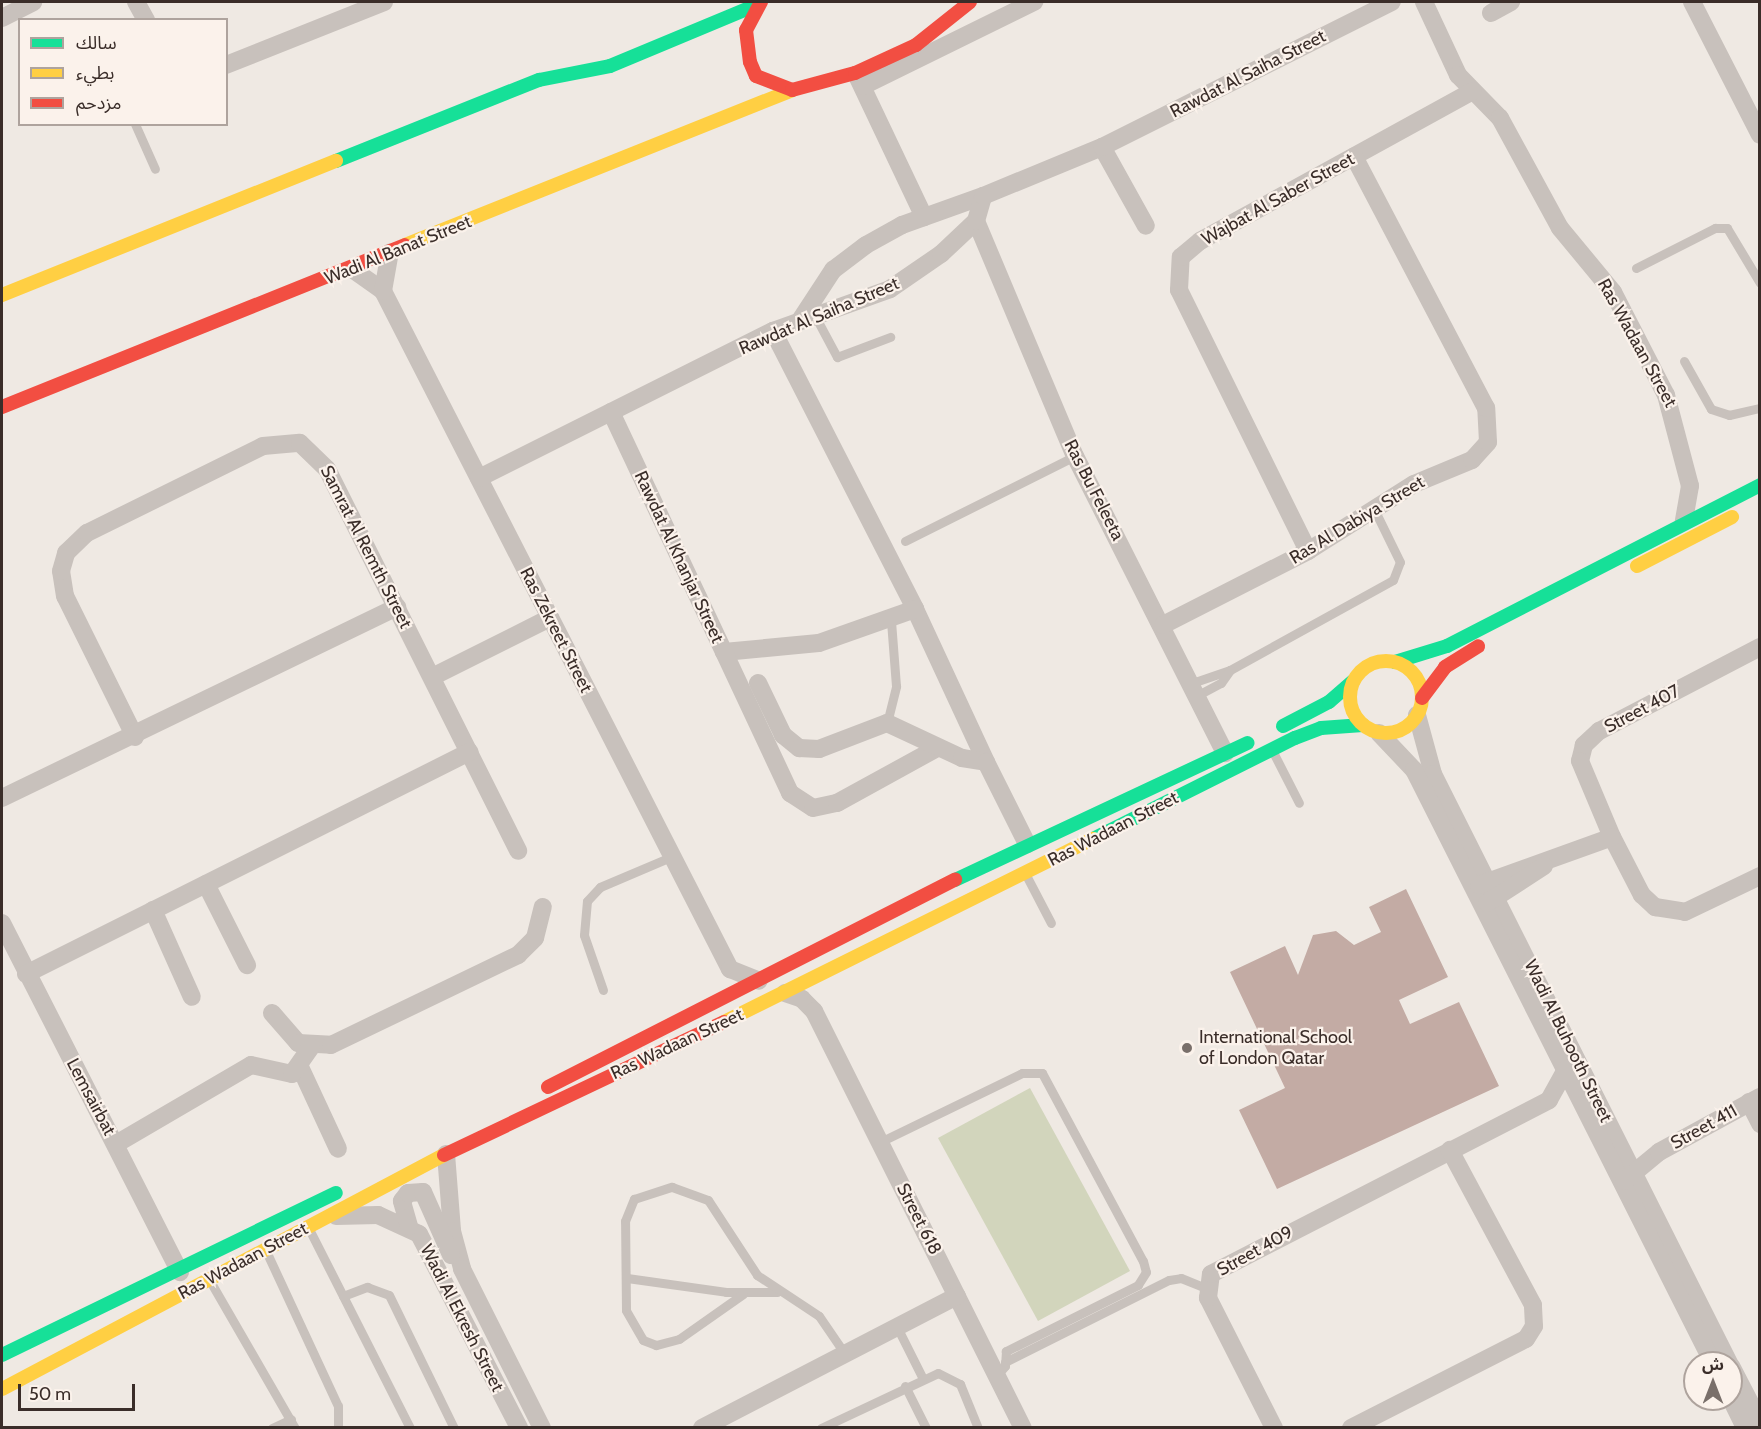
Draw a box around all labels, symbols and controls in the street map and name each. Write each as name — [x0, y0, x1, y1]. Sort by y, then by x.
legend — [18, 18, 228, 126]
street label: Rawdat Al Saiha Street — [1167, 25, 1329, 123]
text: سالك — [76, 32, 117, 54]
text: بطيء — [76, 62, 114, 84]
text: مزدحم — [76, 92, 121, 114]
street label: Wajbat Al Saber Street — [1198, 148, 1358, 250]
street label: Wadi Al Banat Street — [321, 211, 475, 289]
street label: Rawdat Al Saiha Street — [736, 273, 902, 359]
street label: Ras Wadaan Street — [1593, 275, 1681, 411]
street label: Ras Bu Feleeta — [1059, 436, 1129, 544]
street label: Samrat Al Remth Street — [316, 462, 416, 632]
street label: Rawdat Al Khanjar Street — [630, 468, 728, 646]
street label: Ras Al Dabiya Street — [1286, 471, 1428, 569]
street label: Ras Zekreet Street — [515, 564, 597, 696]
street label: Street 407 — [1601, 680, 1683, 738]
street label: Ras Wadaan Street — [1044, 787, 1182, 871]
street label: Wadi Al Buhooth Street — [1519, 956, 1617, 1126]
street label: Ras Wadaan Street — [607, 1004, 747, 1084]
place label: International School of London Qatar — [1199, 1027, 1352, 1070]
marker: International School of London Qatar — [1180, 1041, 1194, 1055]
street label: Lemsairbat — [62, 1055, 120, 1139]
street label: Street 411 — [1667, 1100, 1741, 1154]
street label: Street 618 — [892, 1180, 946, 1258]
street label: Ras Wadaan Street — [175, 1218, 311, 1304]
street label: Street 409 — [1213, 1221, 1297, 1281]
street label: Wadi Al Ekresh Street — [416, 1241, 508, 1395]
north arrow — [1683, 1351, 1743, 1411]
text: ش — [1702, 1355, 1724, 1374]
scale bar — [21, 1372, 138, 1410]
text: 50 m — [29, 1383, 71, 1405]

